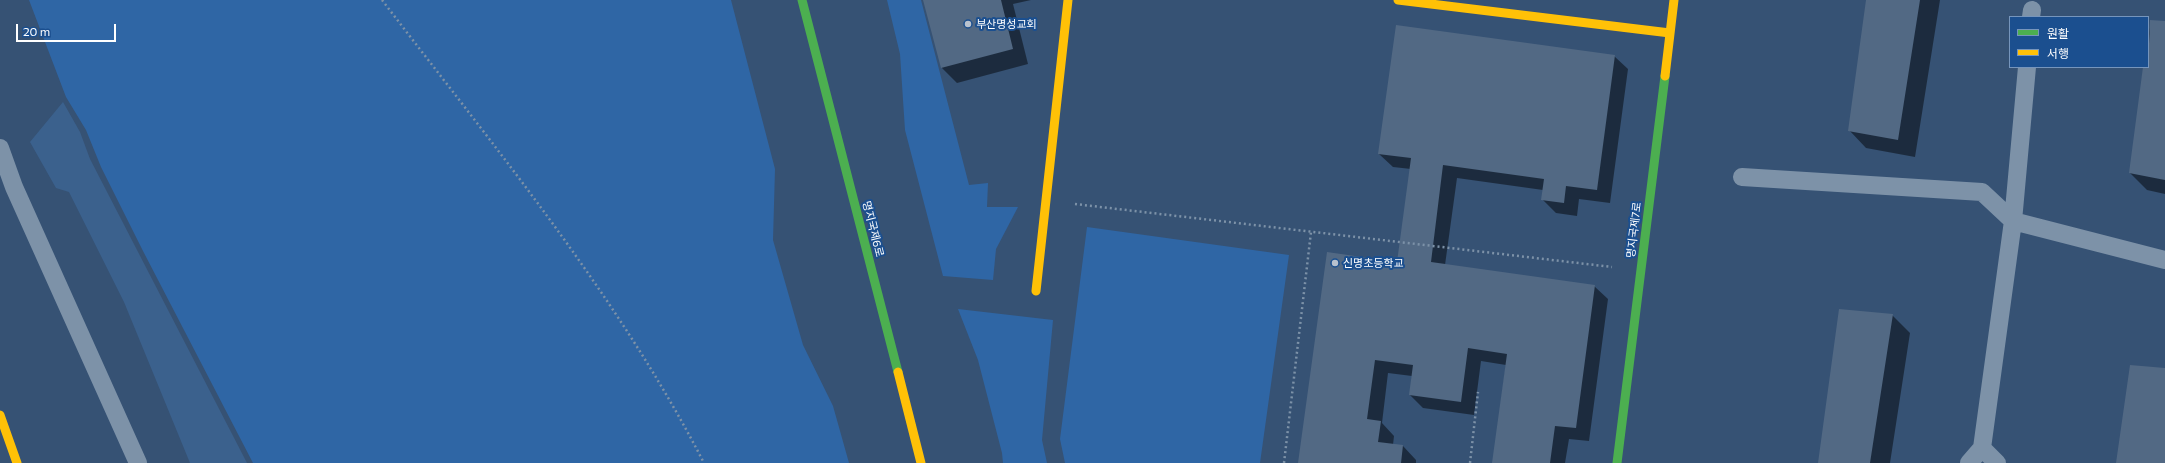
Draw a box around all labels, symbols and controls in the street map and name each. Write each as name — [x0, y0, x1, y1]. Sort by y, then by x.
scale bar — [18, 16, 118, 42]
legend — [2009, 16, 2149, 68]
place label: 부산명성교회 — [976, 17, 1037, 31]
marker: 부산명성교회 — [963, 19, 973, 29]
text: 20 m — [23, 24, 50, 38]
text: 원활 — [2047, 26, 2069, 40]
text: 서행 — [2047, 46, 2069, 60]
street label: 명지국제6로 — [860, 200, 886, 258]
street label: 명지국제7로 — [1624, 201, 1644, 259]
place label: 신명초등학교 — [1343, 256, 1404, 270]
marker: 신명초등학교 — [1330, 258, 1340, 268]

